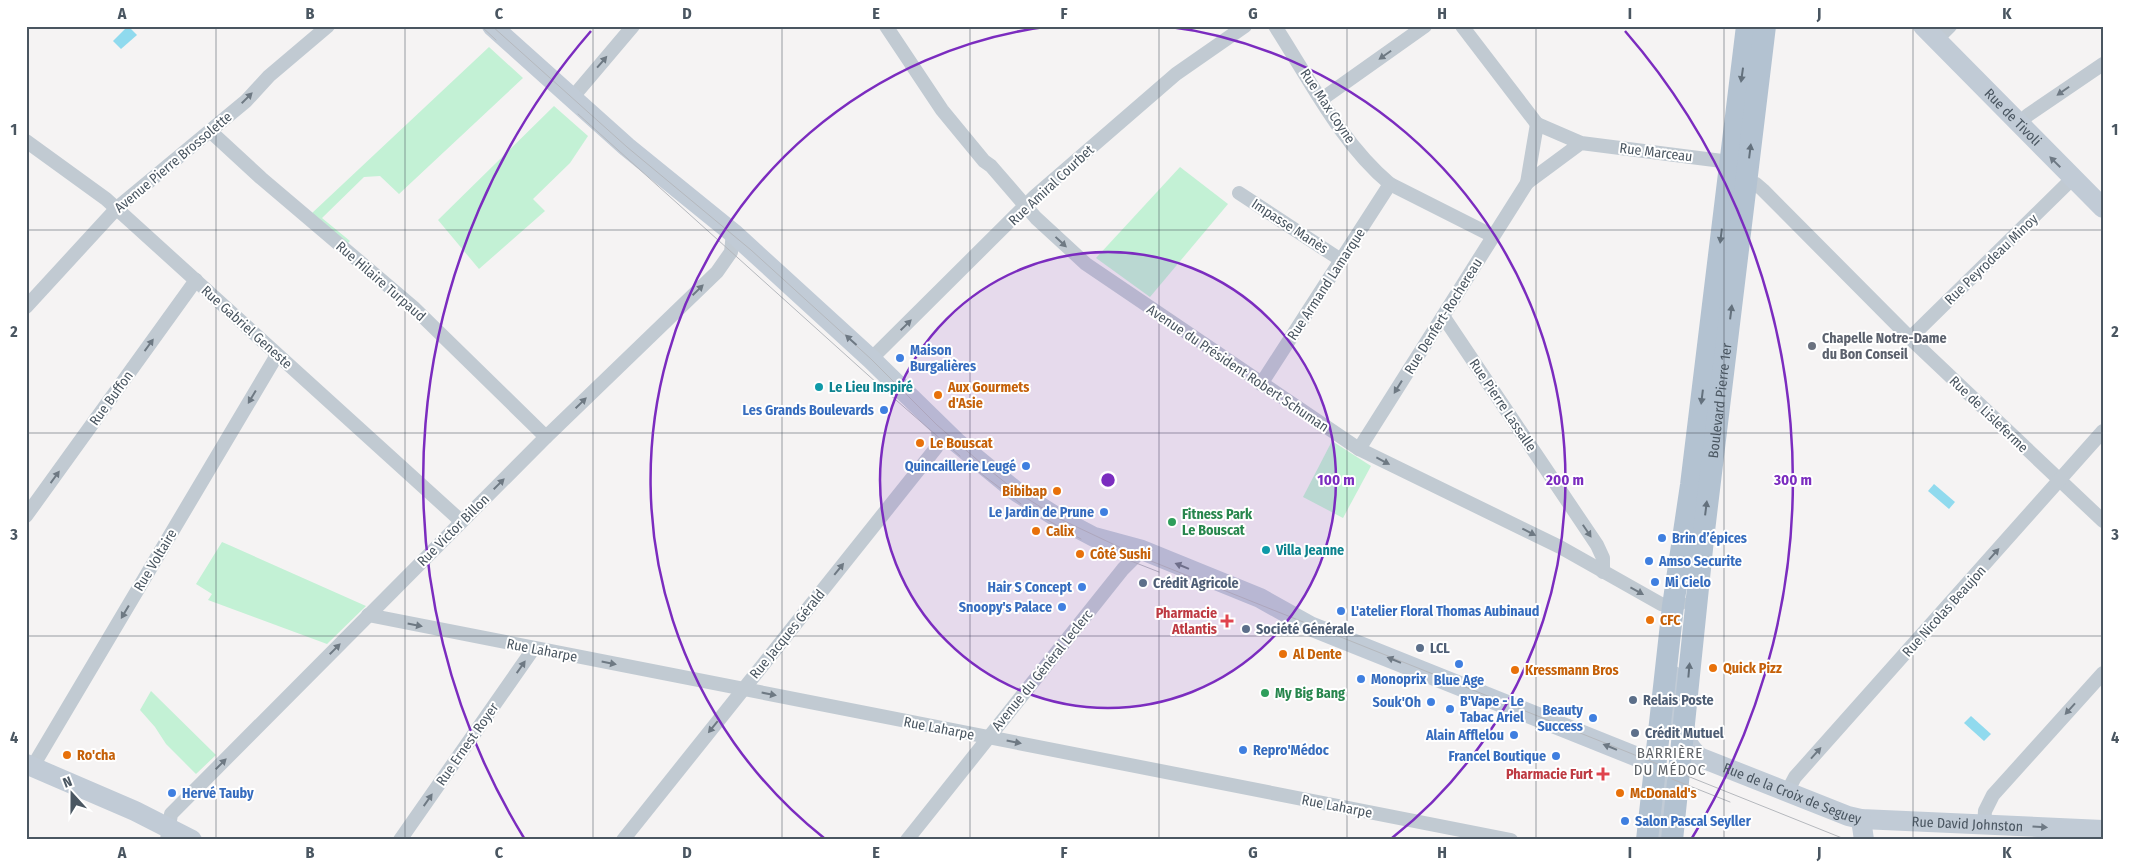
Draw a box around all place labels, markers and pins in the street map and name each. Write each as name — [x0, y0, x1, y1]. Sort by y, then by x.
place label: Chapelle Notre-Dame du Bon Conseil — [1822, 330, 1947, 363]
marker: Chapelle Notre-Dame du Bon Conseil — [1806, 340, 1818, 352]
place label: Maison Burgalières — [910, 342, 976, 375]
marker: Maison Burgalières — [894, 352, 906, 364]
place label: Le Lieu Inspiré — [829, 379, 913, 396]
place label: Aux Gourmets d'Asie — [947, 379, 1029, 412]
marker: Le Lieu Inspiré — [813, 381, 825, 393]
marker: Aux Gourmets d'Asie — [932, 389, 944, 401]
place label: Les Grands Boulevards — [743, 402, 874, 419]
marker: Les Grands Boulevards — [878, 404, 890, 416]
place label: Le Bouscat — [930, 435, 994, 452]
marker: Le Bouscat — [914, 437, 926, 449]
place label: Quincaillerie Leugé — [905, 458, 1016, 475]
marker: Quincaillerie Leugé — [1020, 460, 1032, 472]
centre of rings — [1099, 471, 1117, 489]
place label: Bibibap — [1002, 483, 1047, 500]
marker: Bibibap — [1051, 485, 1063, 497]
place label: Le Jardin de Prune — [989, 504, 1094, 521]
marker: Le Jardin de Prune — [1098, 506, 1110, 518]
place label: Fitness Park Le Bouscat — [1182, 506, 1253, 539]
marker: Fitness Park Le Bouscat — [1166, 516, 1178, 528]
place label: Calix — [1046, 523, 1074, 540]
marker: Calix — [1030, 525, 1042, 537]
place label: Brin d’épices — [1672, 530, 1747, 547]
marker: Brin d’épices — [1656, 532, 1668, 544]
place label: Villa Jeanne — [1275, 542, 1344, 559]
marker: Villa Jeanne — [1260, 544, 1272, 556]
place label: Côté Sushi — [1090, 546, 1151, 563]
marker: Côté Sushi — [1074, 548, 1086, 560]
place label: Amso Securite — [1658, 553, 1742, 570]
marker: Amso Securite — [1643, 555, 1655, 567]
place label: Mi Cielo — [1665, 574, 1711, 591]
place label: Crédit Agricole — [1153, 575, 1239, 592]
marker: Mi Cielo — [1649, 576, 1661, 588]
marker: Crédit Agricole — [1137, 577, 1149, 589]
place label: Hair S Concept — [987, 579, 1073, 596]
marker: Hair S Concept — [1076, 581, 1088, 593]
place label: Snoopy's Palace — [959, 599, 1052, 616]
marker: Snoopy's Palace — [1056, 601, 1068, 613]
place label: L'atelier Floral Thomas Aubinaud — [1351, 603, 1539, 620]
place label: Pharmacie Atlantis — [1156, 605, 1217, 638]
marker: L'atelier Floral Thomas Aubinaud — [1335, 605, 1347, 617]
place label: CFC — [1660, 612, 1681, 629]
marker: CFC — [1644, 614, 1656, 626]
marker: Pharmacie Atlantis — [1221, 615, 1233, 627]
place label: Société Générale — [1256, 621, 1354, 638]
marker: Société Générale — [1240, 623, 1252, 635]
place label: LCL — [1430, 640, 1450, 657]
marker: LCL — [1414, 642, 1426, 654]
place label: Al Dente — [1292, 646, 1342, 663]
marker: Al Dente — [1277, 648, 1289, 660]
marker: Blue Age — [1453, 658, 1465, 670]
place label: Quick Pizz — [1723, 660, 1782, 677]
place label: Kressmann Bros — [1525, 662, 1619, 679]
marker: Quick Pizz — [1707, 662, 1719, 674]
marker: Kressmann Bros — [1509, 664, 1521, 676]
place label: Monoprix — [1371, 671, 1427, 688]
place label: Blue Age — [1434, 672, 1484, 689]
marker: Monoprix — [1355, 673, 1367, 685]
place label: My Big Bang — [1275, 685, 1345, 702]
marker: My Big Bang — [1259, 687, 1271, 699]
place label: Relais Poste — [1643, 692, 1714, 709]
place label: B'Vape - Le Tabac Ariel — [1460, 693, 1524, 726]
place label: Souk'Oh — [1373, 694, 1421, 711]
marker: Relais Poste — [1627, 694, 1639, 706]
marker: Souk'Oh — [1425, 696, 1437, 708]
place label: Beauty Success — [1538, 702, 1583, 735]
marker: B'Vape - Le Tabac Ariel — [1444, 703, 1456, 715]
marker: Beauty Success — [1587, 712, 1599, 724]
place label: Crédit Mutuel — [1645, 725, 1724, 742]
place label: Alain Afflelou — [1425, 727, 1504, 744]
marker: Crédit Mutuel — [1629, 727, 1641, 739]
marker: Alain Afflelou — [1508, 729, 1520, 741]
place label: Repro'Médoc — [1253, 742, 1330, 759]
marker: Repro'Médoc — [1237, 744, 1249, 756]
place label: Ro'cha — [77, 747, 115, 764]
place label: Francel Boutique — [1449, 748, 1546, 765]
marker: Ro'cha — [61, 749, 73, 761]
marker: Francel Boutique — [1550, 750, 1562, 762]
place label: Pharmacie Furt — [1506, 766, 1594, 783]
marker: Pharmacie Furt — [1597, 768, 1609, 780]
place label: Hervé Tauby — [182, 785, 254, 802]
place label: McDonald's — [1630, 785, 1697, 802]
marker: Hervé Tauby — [166, 787, 178, 799]
marker: McDonald's — [1614, 787, 1626, 799]
place label: Salon Pascal Seyller — [1635, 813, 1752, 830]
marker: Salon Pascal Seyller — [1619, 815, 1631, 827]

